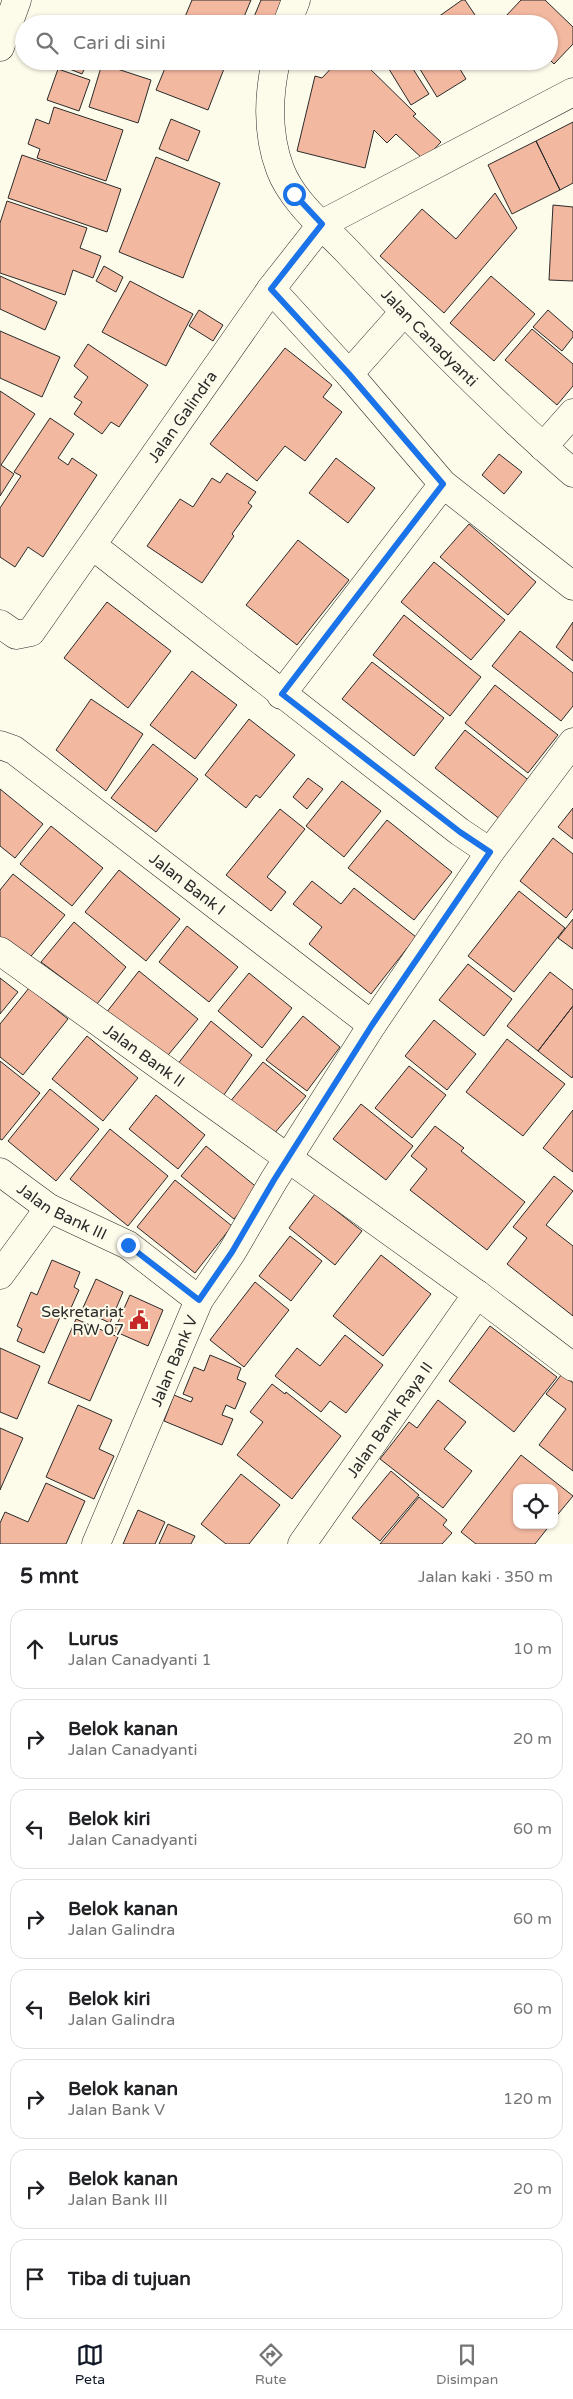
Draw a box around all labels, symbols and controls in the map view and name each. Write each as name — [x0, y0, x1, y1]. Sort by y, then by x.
search box — [15, 15, 558, 70]
icon: search — [33, 29, 61, 57]
text: Cari di sini — [73, 32, 166, 54]
route start — [283, 183, 306, 206]
street label: Jalan Canadyanti — [377, 285, 482, 391]
street label: Jalan Galindra — [144, 367, 222, 467]
street label: Jalan Bank I — [145, 849, 229, 920]
street label: Jalan Bank II — [99, 1020, 188, 1092]
street label: Jalan Bank III — [13, 1179, 110, 1245]
route end — [117, 1234, 140, 1257]
place label: Sekretariat RW 07 — [41, 1302, 124, 1340]
public building icon: Sekretariat RW 07 — [128, 1309, 150, 1331]
street label: Jalan Bank V — [146, 1312, 202, 1410]
street label: Jalan Bank Raya II — [342, 1358, 438, 1482]
map controls — [513, 1484, 558, 1529]
button: locate — [513, 1484, 558, 1529]
text: 5 mnt — [20, 1564, 79, 1589]
text: Jalan kaki · 350 m — [418, 1567, 553, 1587]
text: Lurus — [68, 1628, 118, 1650]
icon: ahead — [21, 1635, 49, 1663]
text: 10 m — [513, 1639, 552, 1659]
text: Jalan Canadyanti 1 — [68, 1650, 212, 1670]
text: Belok kanan — [68, 1718, 178, 1740]
icon: right — [21, 1725, 49, 1753]
text: 20 m — [513, 1729, 552, 1749]
text: Jalan Canadyanti — [68, 1740, 197, 1760]
text: Belok kiri — [68, 1808, 151, 1830]
icon: left — [21, 1815, 49, 1843]
text: 60 m — [513, 1819, 552, 1839]
text: Jalan Canadyanti — [68, 1830, 197, 1850]
text: Belok kanan — [68, 1898, 178, 1920]
icon: right — [21, 1905, 49, 1933]
text: 60 m — [513, 1909, 552, 1929]
text: Jalan Galindra — [68, 1920, 175, 1940]
text: Belok kiri — [68, 1988, 151, 2010]
icon: left — [21, 1995, 49, 2023]
text: 60 m — [513, 1999, 552, 2019]
text: Jalan Galindra — [68, 2010, 175, 2030]
text: Belok kanan — [68, 2078, 178, 2100]
icon: right — [21, 2085, 49, 2113]
text: 120 m — [503, 2089, 552, 2109]
text: Jalan Bank V — [68, 2100, 165, 2120]
text: Belok kanan — [68, 2168, 178, 2190]
icon: right — [21, 2175, 49, 2203]
text: 20 m — [513, 2179, 552, 2199]
text: Jalan Bank III — [68, 2190, 168, 2210]
icon: arrive — [21, 2265, 49, 2293]
text: Tiba di tujuan — [68, 2268, 191, 2290]
tab: Peta — [75, 2341, 105, 2388]
tab: Rute — [255, 2341, 286, 2388]
tab: Disimpan — [436, 2341, 498, 2388]

